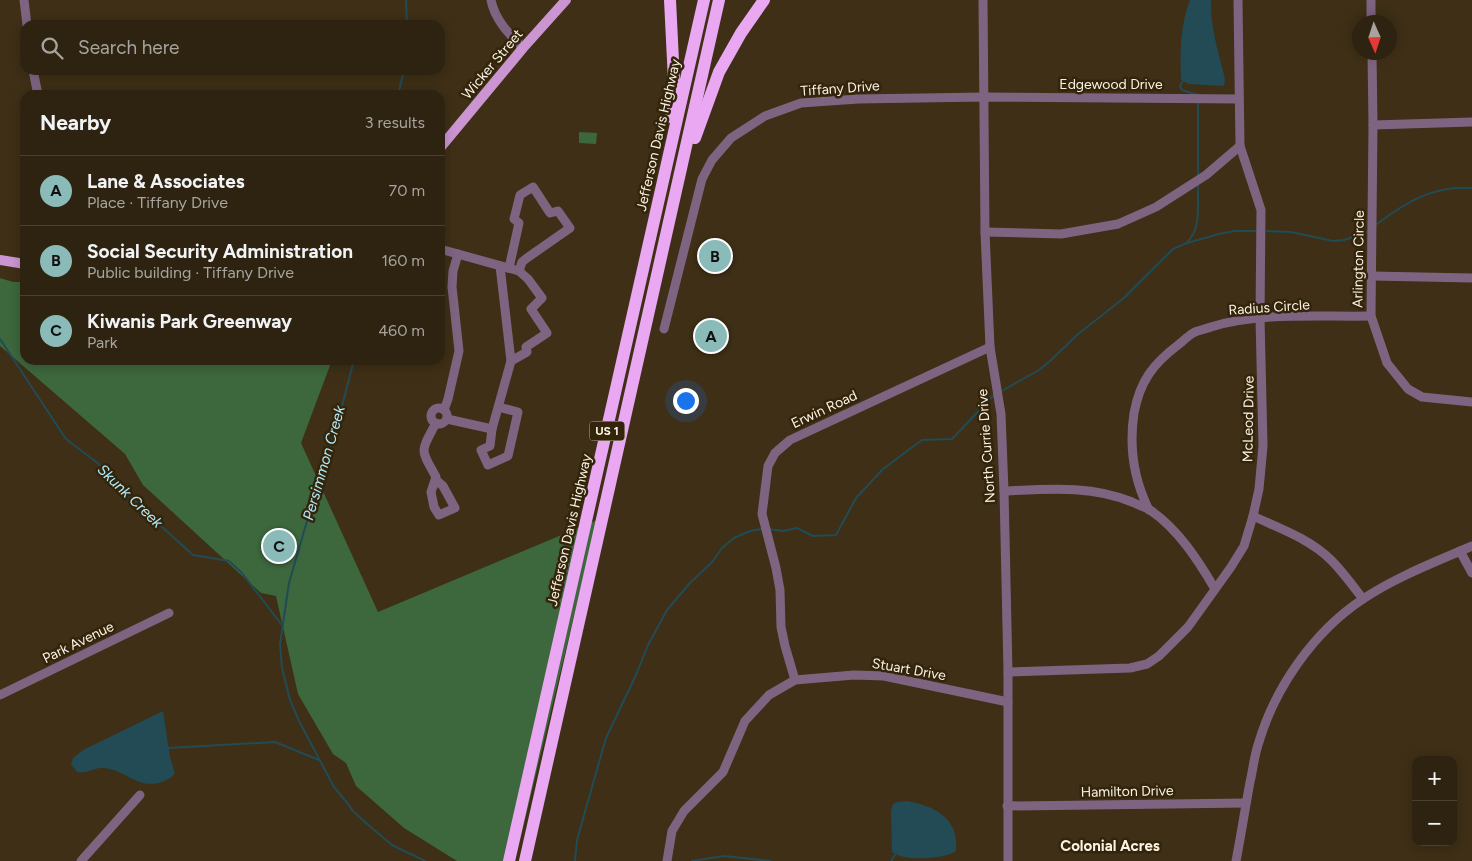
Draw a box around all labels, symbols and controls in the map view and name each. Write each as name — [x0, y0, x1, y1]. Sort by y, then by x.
north arrow — [1352, 15, 1397, 60]
search box — [20, 20, 445, 75]
street label: Wicker Street — [458, 26, 527, 103]
icon: search — [38, 34, 66, 62]
text: Search here — [78, 36, 180, 59]
street label: Jefferson Davis Highway — [633, 57, 684, 213]
street label: Edgewood Drive — [1059, 76, 1163, 93]
street label: Tiffany Drive — [800, 77, 881, 100]
text: Nearby — [40, 110, 111, 135]
text: 3 results — [365, 113, 425, 132]
text: Lane & Associates — [87, 170, 245, 193]
text: A — [50, 181, 62, 200]
text: 70 m — [389, 181, 425, 200]
text: Place · Tiffany Drive — [87, 193, 228, 212]
street label: Arlington Circle — [1349, 210, 1368, 308]
pin: B — [699, 237, 731, 275]
text: Social Security Administration — [87, 240, 353, 263]
text: B — [51, 251, 61, 270]
text: 160 m — [382, 251, 425, 270]
text: Public building · Tiffany Drive — [87, 263, 294, 282]
street label: Radius Circle — [1228, 296, 1311, 319]
text: Kiwanis Park Greenway — [87, 310, 292, 333]
pin: A — [695, 317, 727, 355]
text: C — [50, 321, 62, 340]
text: 460 m — [378, 321, 425, 340]
text: Park — [87, 333, 117, 352]
street label: McLeod Drive — [1239, 375, 1258, 462]
street label: Erwin Road — [789, 387, 860, 432]
your location — [673, 388, 699, 414]
street label: North Currie Drive — [974, 388, 999, 504]
water label: Persimmon Creek — [299, 403, 349, 522]
road number: US 1 — [590, 422, 624, 441]
street label: Jefferson Davis Highway — [544, 452, 595, 608]
water label: Skunk Creek — [94, 460, 167, 532]
pin: C — [263, 527, 295, 565]
street label: Park Avenue — [40, 618, 117, 667]
street label: Stuart Drive — [871, 655, 948, 684]
map controls — [1412, 756, 1457, 846]
button: + — [1412, 756, 1457, 801]
street label: Hamilton Drive — [1080, 782, 1174, 801]
button: − — [1412, 801, 1457, 846]
district label: Colonial Acres — [1060, 837, 1160, 855]

